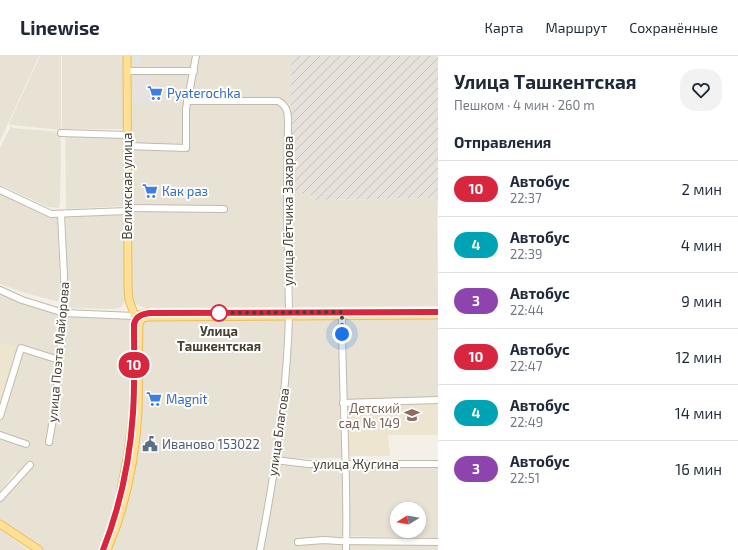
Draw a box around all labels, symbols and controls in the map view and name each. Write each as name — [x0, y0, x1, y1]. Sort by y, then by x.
text: Linewise — [20, 16, 100, 39]
text: Карта — [485, 19, 523, 36]
text: Маршрут — [545, 19, 607, 36]
text: Сохранённые — [629, 19, 718, 36]
button: heart — [680, 69, 722, 111]
text: Улица Ташкентская — [454, 70, 637, 93]
supermarket icon: Pyaterochka — [146, 84, 164, 102]
place label: Pyaterochka — [167, 85, 241, 101]
text: Пешком · 4 мин · 260 m — [454, 97, 595, 113]
street label: Велижская улица — [119, 132, 135, 240]
text: Отправления — [454, 133, 551, 151]
street label: улица Лётчика Захарова — [280, 136, 296, 286]
text: Автобус — [510, 172, 570, 190]
text: 10 — [469, 180, 483, 197]
text: 2 мин — [681, 180, 722, 198]
supermarket icon: Как раз — [141, 182, 159, 200]
place label: Как раз — [162, 183, 208, 199]
text: 22:37 — [510, 190, 542, 206]
text: Автобус — [510, 228, 570, 246]
text: 4 — [472, 236, 480, 253]
text: 4 мин — [681, 236, 722, 254]
text: 22:39 — [510, 246, 542, 262]
street label: улица Поэта Майорова — [44, 281, 72, 423]
text: Автобус — [510, 284, 570, 302]
text: 3 — [472, 292, 480, 309]
text: 9 мин — [681, 292, 722, 310]
text: 22:44 — [510, 302, 544, 318]
marker: Улица Ташкентская — [210, 304, 228, 322]
place label: Улица Ташкентская — [177, 323, 261, 354]
your location — [332, 324, 352, 344]
text: Автобус — [510, 340, 570, 358]
text: 10 — [469, 348, 483, 365]
text: 12 мин — [675, 348, 722, 366]
line badge: 10 — [116, 352, 152, 378]
text: 10 — [127, 356, 141, 373]
text: 22:47 — [510, 358, 542, 374]
street label: улица Благова — [264, 387, 292, 477]
supermarket icon: Magnit — [145, 390, 163, 408]
place label: Magnit — [166, 391, 208, 407]
text: Автобус — [510, 396, 570, 414]
place label: Детский сад № 149 — [339, 400, 400, 431]
text: 4 — [472, 404, 480, 421]
text: 14 мин — [675, 404, 722, 422]
school or university icon: Детский сад № 149 — [403, 406, 421, 424]
text: 22:49 — [510, 414, 543, 430]
public building icon: Иваново 153022 — [141, 435, 159, 453]
place label: Иваново 153022 — [162, 436, 260, 452]
text: Автобус — [510, 452, 570, 470]
street label: улица Жугина — [313, 456, 399, 472]
text: 3 — [472, 460, 480, 477]
text: 16 мин — [675, 460, 722, 478]
text: 22:51 — [510, 470, 540, 486]
north arrow — [390, 502, 426, 538]
map controls — [390, 502, 426, 538]

